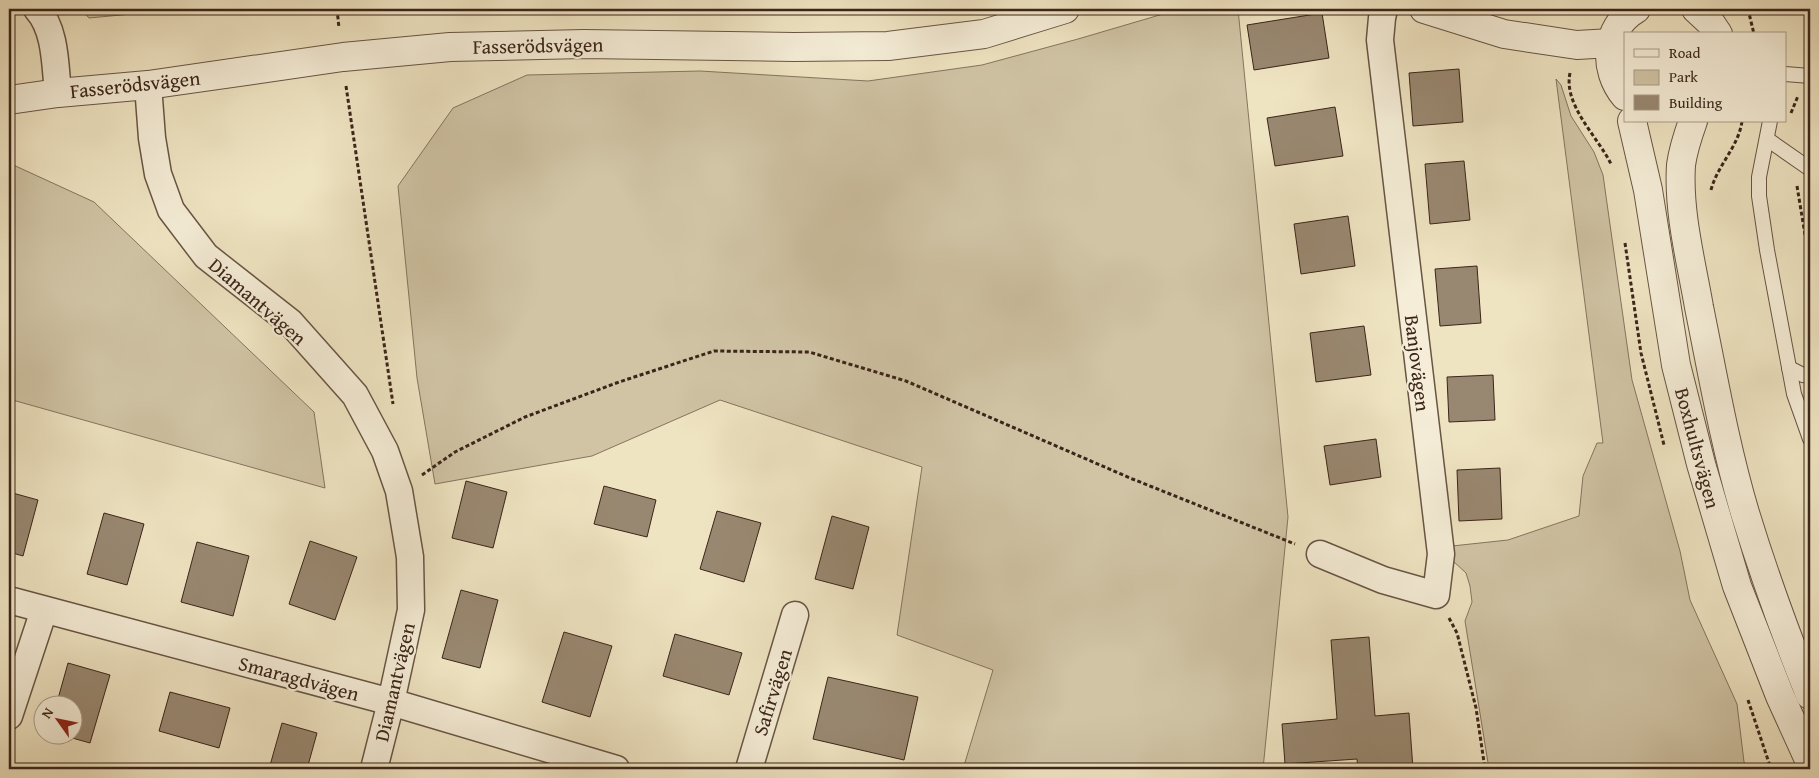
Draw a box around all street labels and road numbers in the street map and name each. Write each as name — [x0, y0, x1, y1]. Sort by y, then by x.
street label: Fasserödsvägen — [472, 29, 604, 61]
street label: Fasserödsvägen — [68, 63, 202, 105]
street label: Diamantvägen — [203, 250, 313, 352]
street label: Banjovägen — [1398, 313, 1438, 413]
street label: Boxhultsvägen — [1668, 384, 1728, 512]
street label: Diamantvägen — [366, 620, 422, 744]
street label: Safirvägen — [745, 645, 799, 739]
street label: Smaragdvägen — [236, 648, 362, 708]

